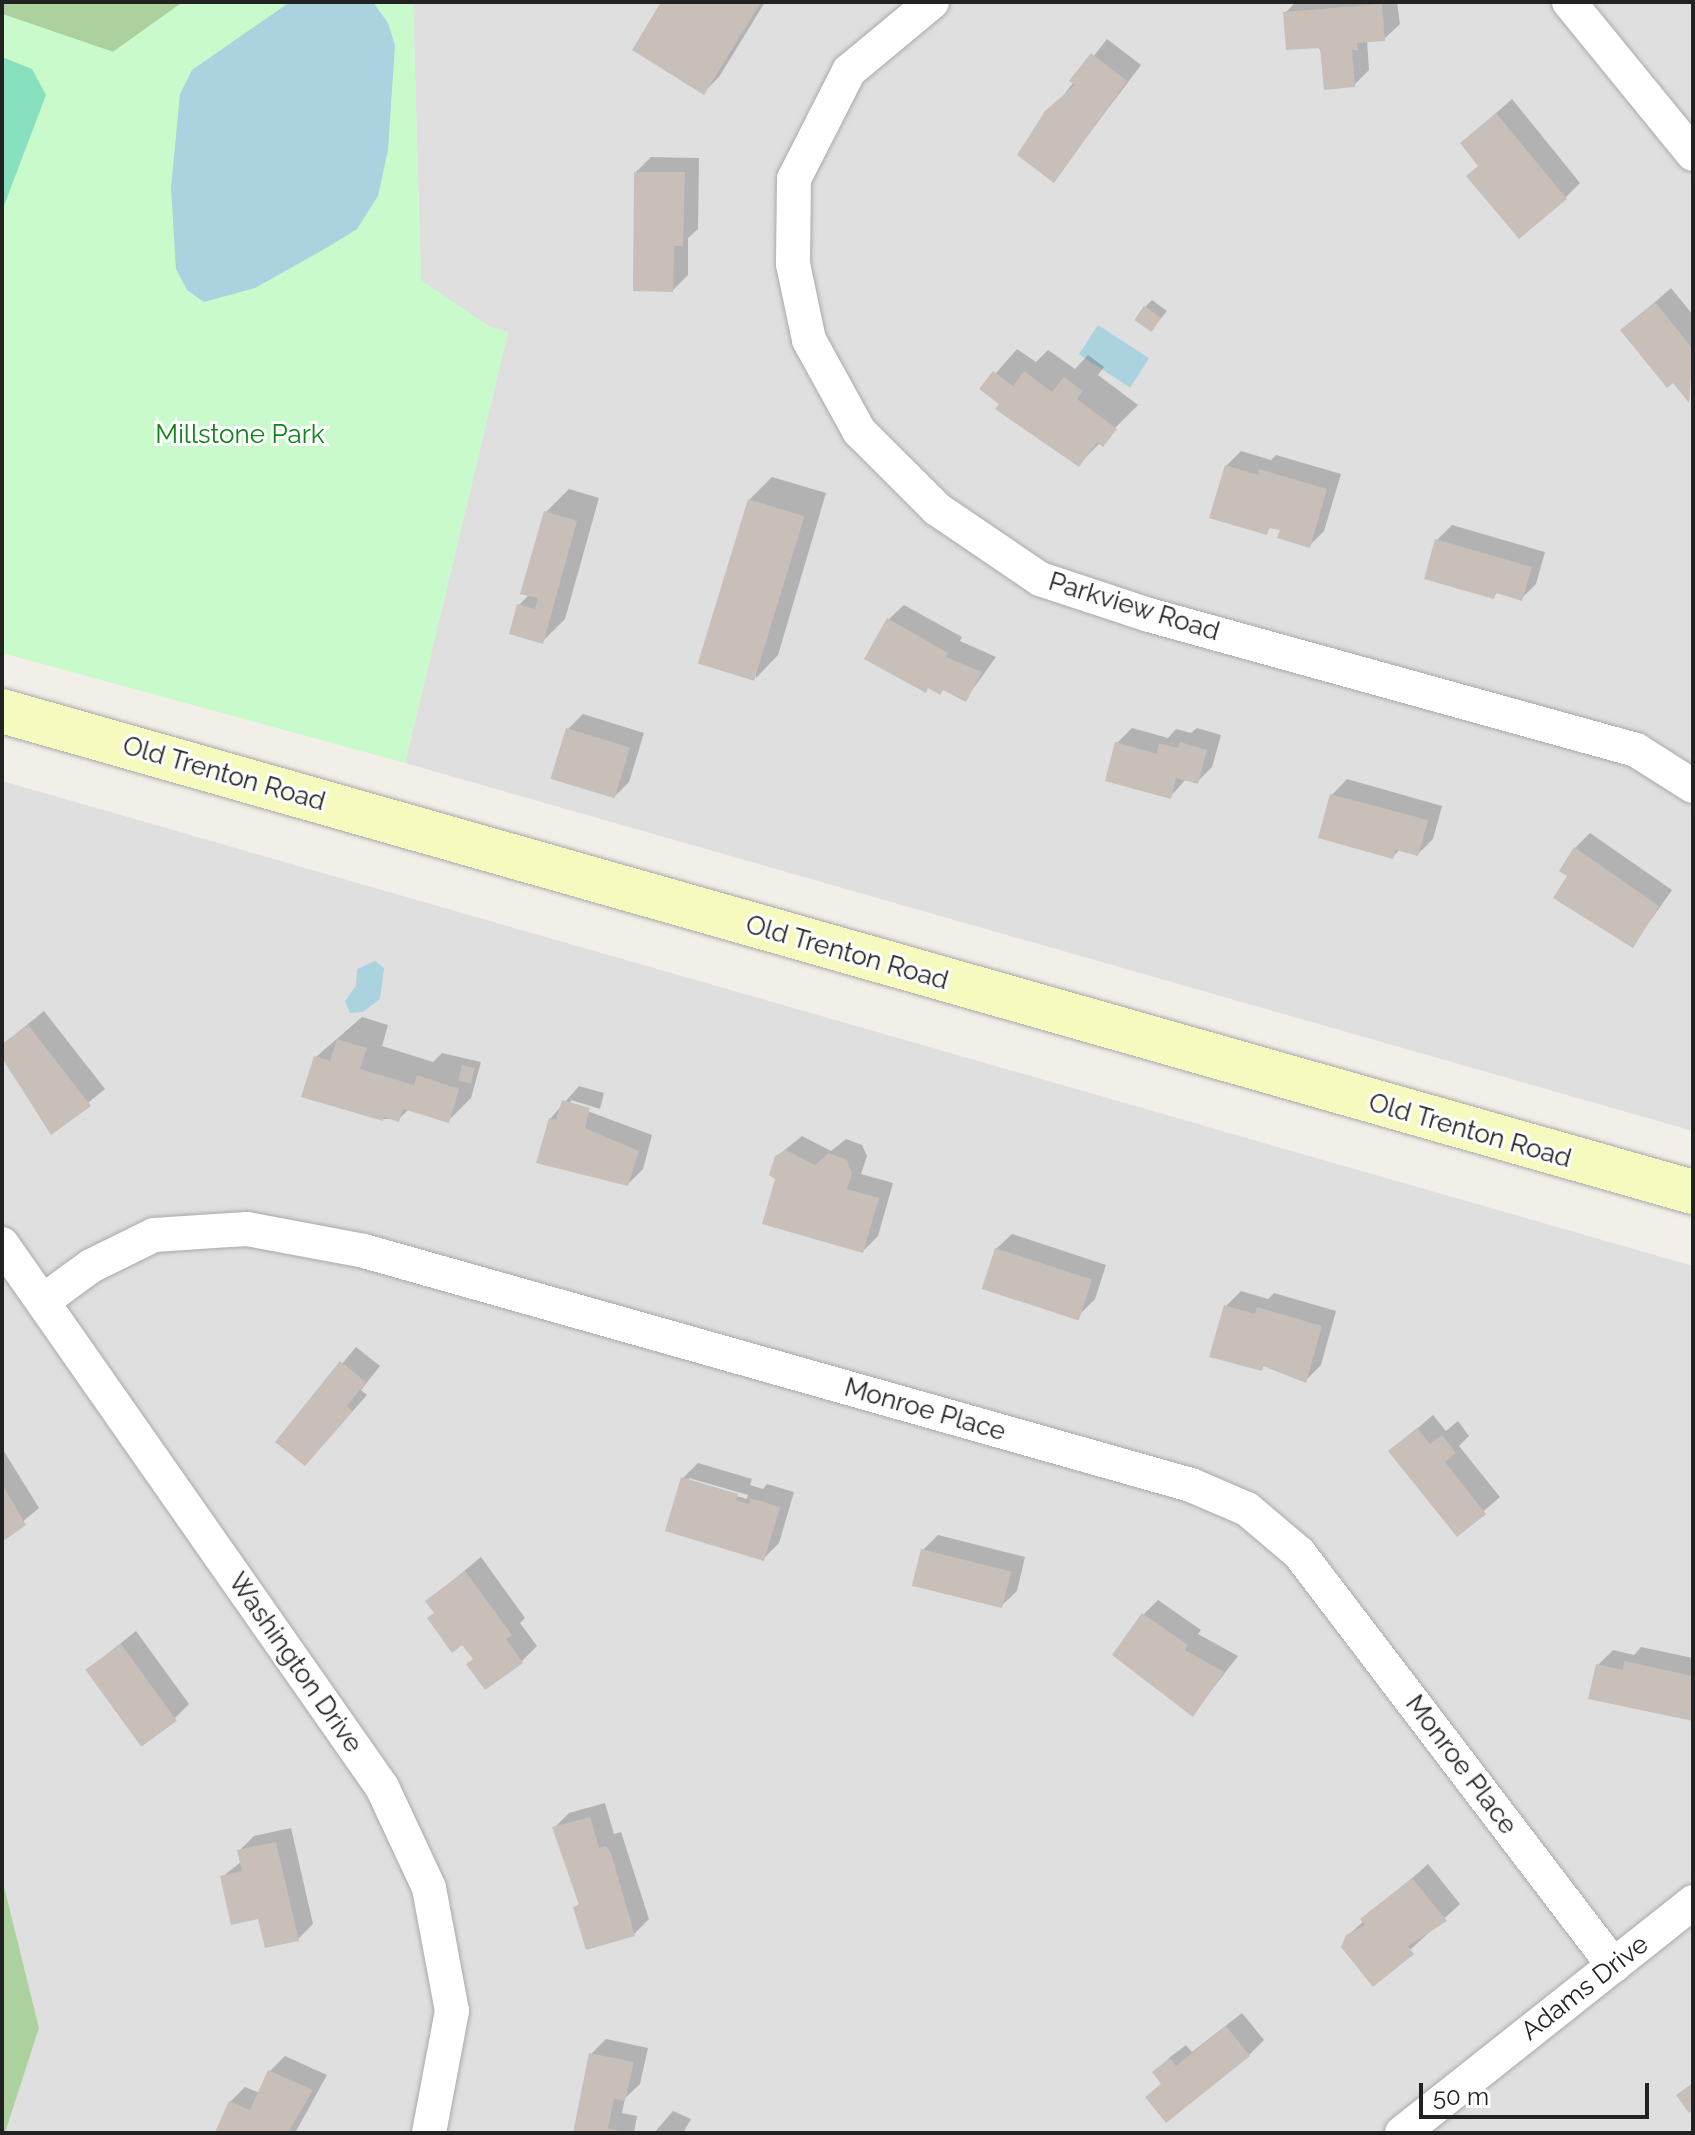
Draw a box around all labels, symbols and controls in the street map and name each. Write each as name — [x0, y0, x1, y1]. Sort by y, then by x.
park label: Millstone Park — [155, 419, 325, 451]
street label: Parkview Road — [1044, 566, 1224, 648]
street label: Old Trenton Road — [119, 730, 329, 818]
street label: Old Trenton Road — [742, 909, 952, 997]
street label: Old Trenton Road — [1365, 1087, 1575, 1175]
street label: Monroe Place — [841, 1372, 1009, 1448]
street label: Washington Drive — [221, 1567, 369, 1759]
street label: Monroe Place — [1399, 1689, 1523, 1841]
street label: Adams Drive — [1515, 1929, 1655, 2047]
scale bar — [1423, 2067, 1653, 2117]
text: 50 m — [1433, 2082, 1489, 2111]

